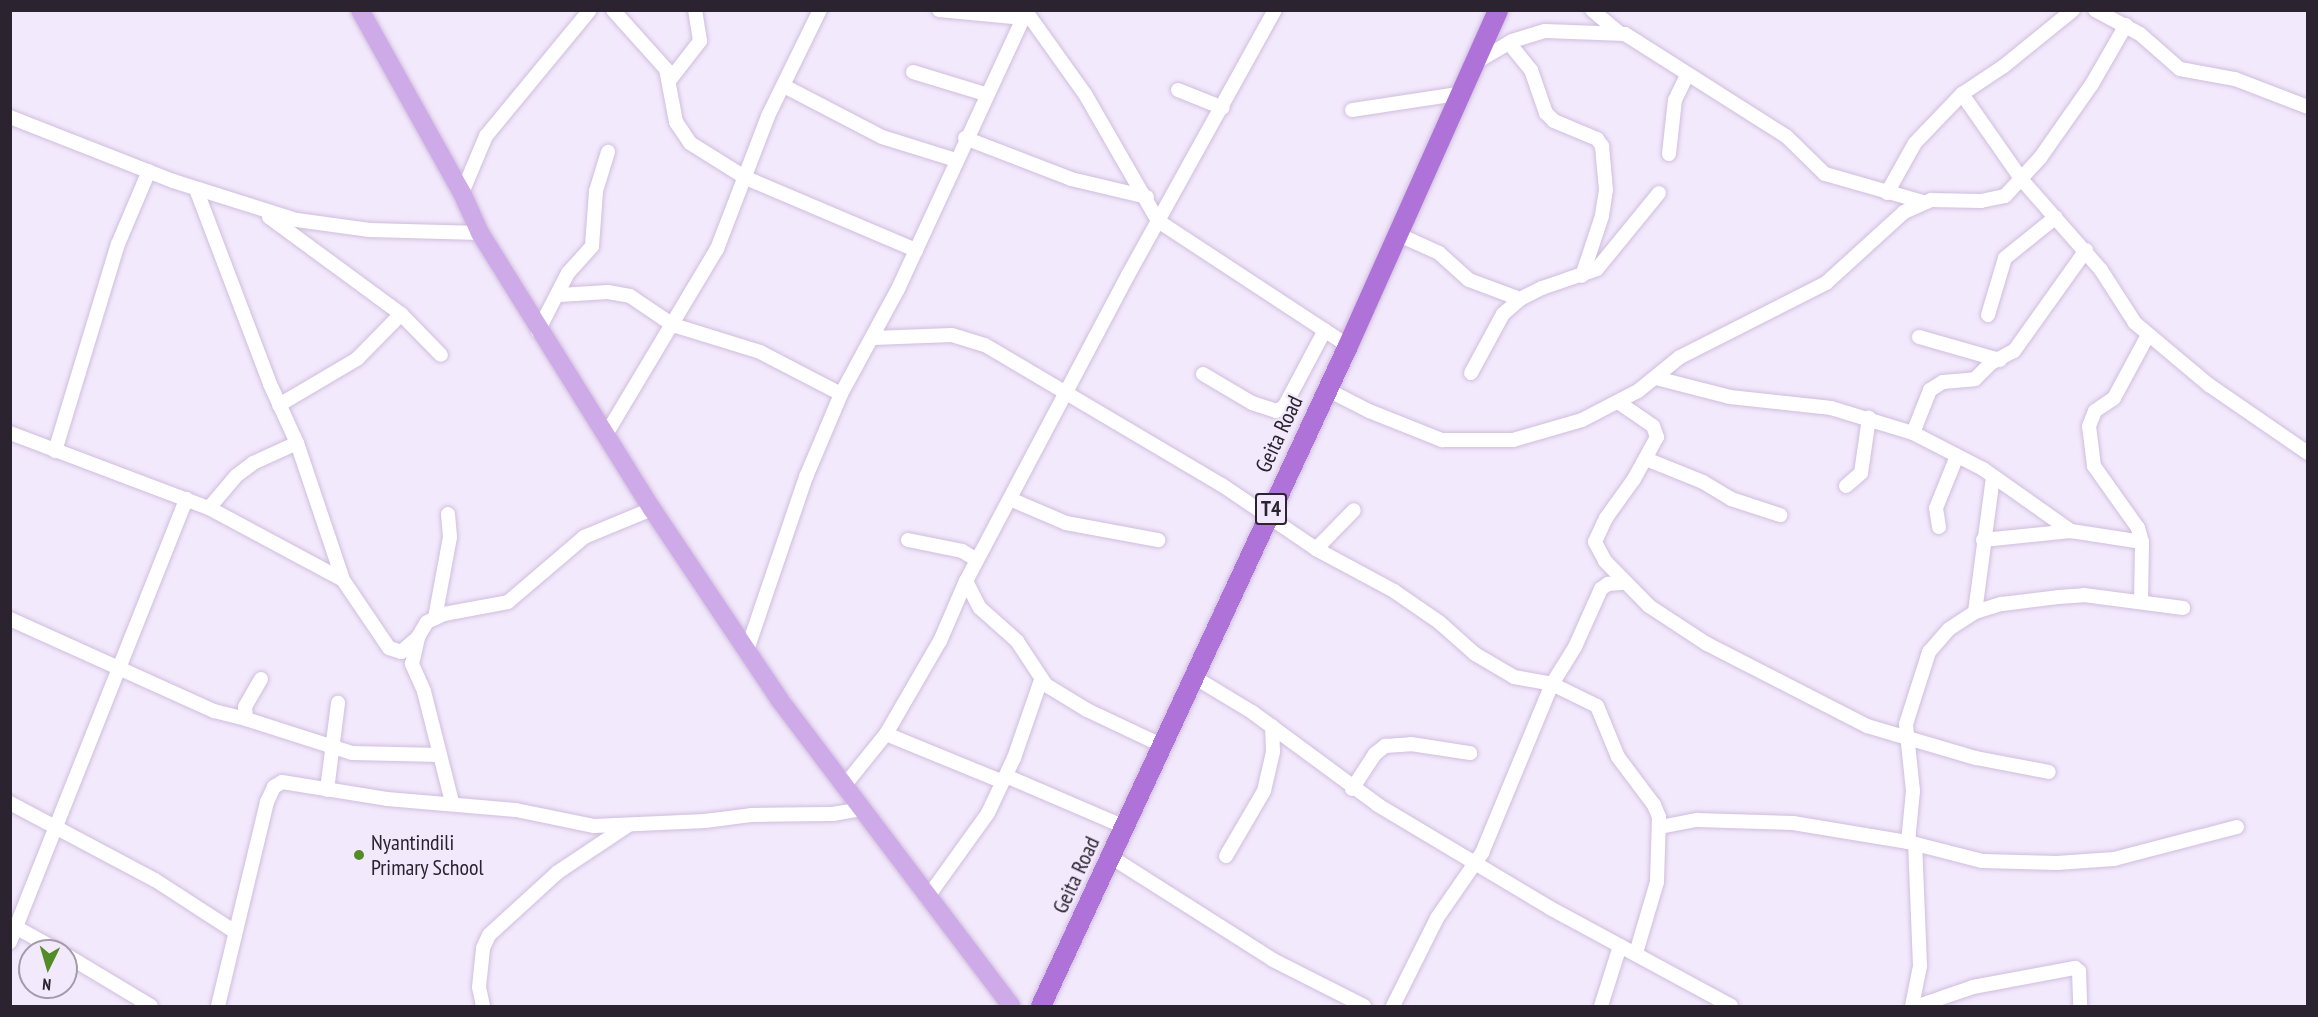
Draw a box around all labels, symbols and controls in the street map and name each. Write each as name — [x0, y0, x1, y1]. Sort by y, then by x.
street label: Geita Road — [1250, 391, 1308, 477]
road number: T4 — [1254, 491, 1288, 527]
place label: Nyantindili Primary School — [371, 829, 484, 880]
street label: Geita Road — [1047, 832, 1105, 918]
marker: Nyantindili Primary School — [352, 848, 366, 862]
north arrow — [18, 939, 78, 999]
text: N — [41, 975, 52, 995]

